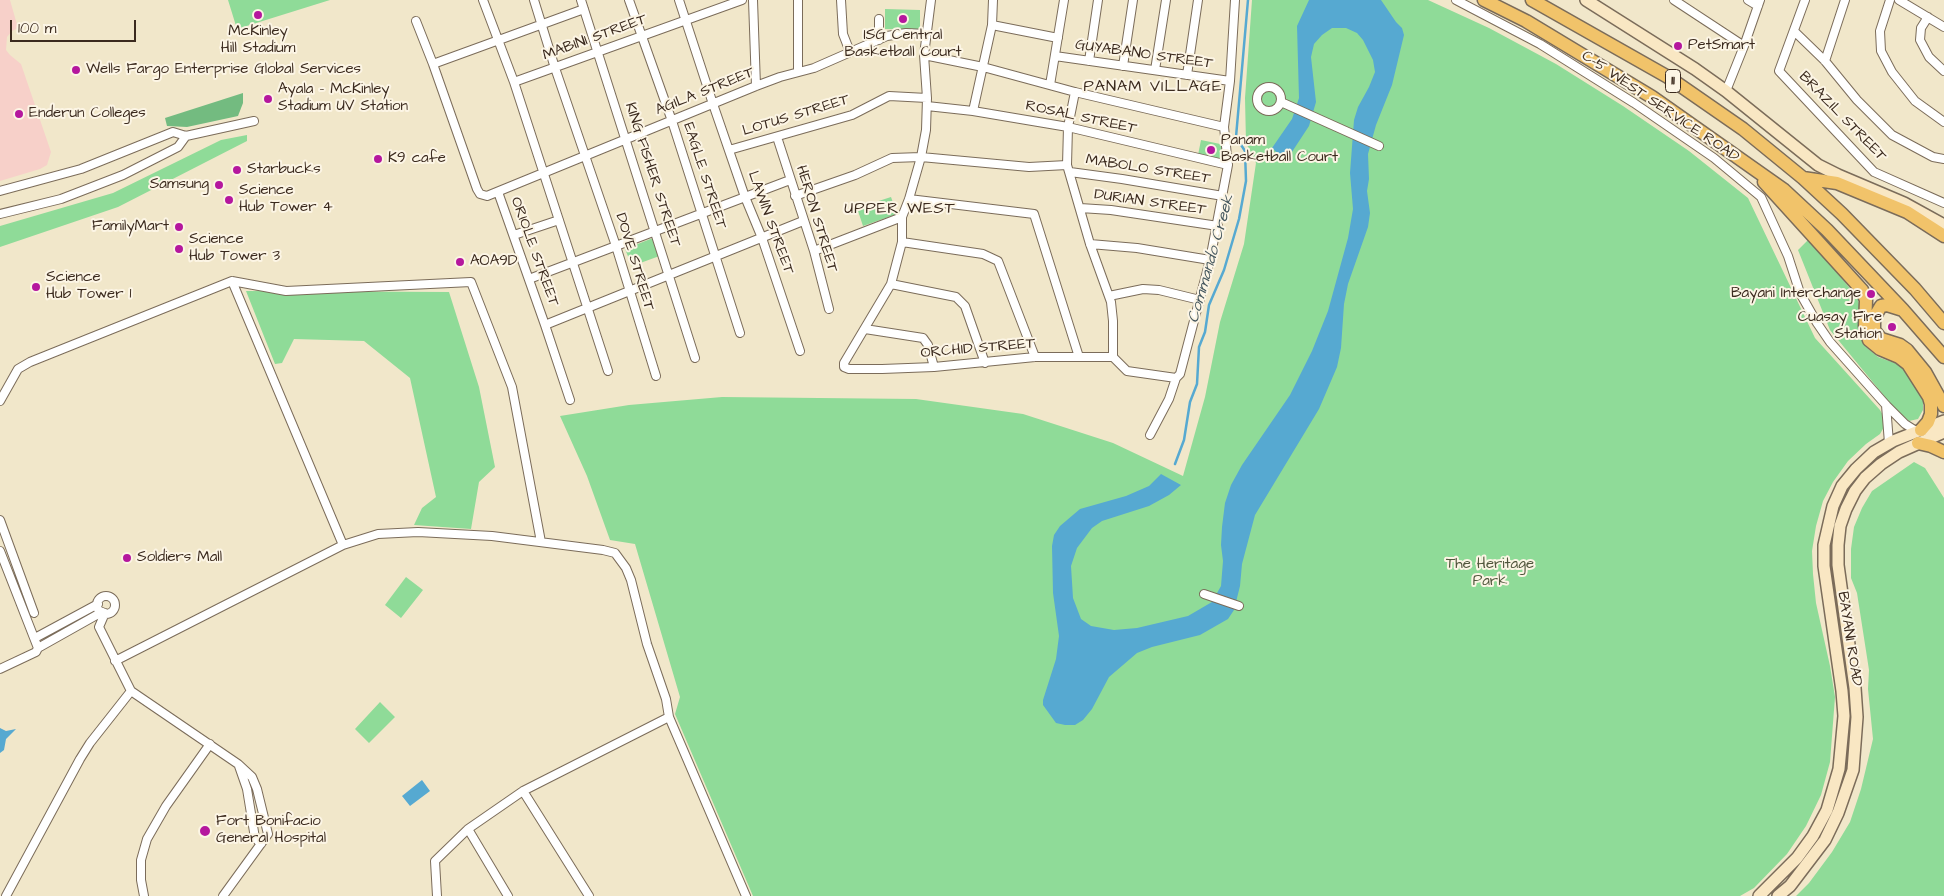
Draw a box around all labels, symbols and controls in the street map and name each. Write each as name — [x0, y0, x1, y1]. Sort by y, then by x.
marker: McKinley Hill Stadium — [252, 9, 264, 21]
scale bar — [12, 10, 139, 42]
street label: MABINI STREET — [541, 11, 649, 65]
marker: ISG Central Basketball Court — [897, 13, 909, 25]
text: 100 m — [18, 18, 57, 39]
place label: McKinley Hill Stadium — [221, 23, 295, 58]
place label: ISG Central Basketball Court — [844, 27, 962, 62]
street label: GUYABANO STREET — [1074, 36, 1214, 74]
place label: PetSmart — [1688, 37, 1755, 55]
marker: PetSmart — [1672, 40, 1684, 52]
street label: C-5 WEST SERVICE ROAD — [1578, 47, 1742, 167]
place label: Wells Fargo Enterprise Global Services — [86, 61, 361, 79]
marker: Wells Fargo Enterprise Global Services — [70, 64, 82, 76]
street label: AGILA STREET — [653, 64, 757, 120]
street label: BRAZIL STREET — [1794, 68, 1890, 166]
road number: 11 — [1666, 70, 1680, 92]
district label: PANAM VILLAGE — [1082, 78, 1224, 98]
place label: Ayala - McKinley Stadium UV Station — [278, 81, 408, 116]
street label: LOTUS STREET — [740, 91, 852, 141]
marker: Ayala - McKinley Stadium UV Station — [262, 93, 274, 105]
street label: ROSAL STREET — [1024, 97, 1138, 139]
street label: KING FISHER STREET — [620, 100, 684, 250]
place label: Enderun Colleges — [29, 105, 146, 123]
marker: Enderun Colleges — [13, 108, 25, 120]
street label: EAGLE STREET — [678, 120, 730, 232]
place label: Panam Basketball Court — [1221, 132, 1338, 167]
marker: Panam Basketball Court — [1205, 144, 1217, 156]
place label: K9 cafe — [388, 150, 446, 168]
street label: MABOLO STREET — [1084, 151, 1212, 189]
marker: K9 cafe — [372, 153, 384, 165]
place label: Starbucks — [247, 161, 321, 179]
street label: HERON STREET — [791, 163, 841, 275]
marker: Starbucks — [231, 164, 243, 176]
street label: LAWIN STREET — [743, 169, 797, 277]
place label: Samsung — [150, 176, 209, 194]
marker: Samsung — [213, 179, 225, 191]
place label: Science Hub Tower 4 — [239, 182, 333, 217]
street label: DURIAN STREET — [1093, 186, 1207, 220]
water label: Commando Creek — [1185, 193, 1239, 325]
marker: Science Hub Tower 4 — [223, 194, 235, 206]
street label: ORIOLE STREET — [506, 195, 562, 309]
district label: UPPER WEST — [843, 200, 957, 220]
street label: DOVE STREET — [611, 211, 657, 313]
place label: FamilyMart — [92, 218, 169, 236]
marker: FamilyMart — [173, 221, 185, 233]
place label: Science Hub Tower 3 — [189, 231, 280, 266]
marker: Science Hub Tower 3 — [173, 243, 185, 255]
place label: AOA9D — [470, 253, 518, 271]
marker: AOA9D — [454, 256, 466, 268]
place label: Science Hub Tower 1 — [46, 269, 131, 304]
marker: Science Hub Tower 1 — [30, 281, 42, 293]
place label: Bayani Interchange — [1731, 285, 1861, 303]
marker: Bayani Interchange — [1865, 288, 1877, 300]
place label: Cuasay Fire Station — [1798, 309, 1882, 344]
marker: Cuasay Fire Station — [1886, 321, 1898, 333]
street label: ORCHID STREET — [920, 335, 1036, 363]
place label: Soldiers Mall — [137, 549, 222, 567]
marker: Soldiers Mall — [121, 552, 133, 564]
park label: The Heritage Park — [1446, 556, 1534, 591]
street label: BAYANI ROAD — [1833, 590, 1865, 688]
place label: Fort Bonifacio General Hospital — [216, 813, 326, 848]
marker: Fort Bonifacio General Hospital — [198, 824, 212, 838]

